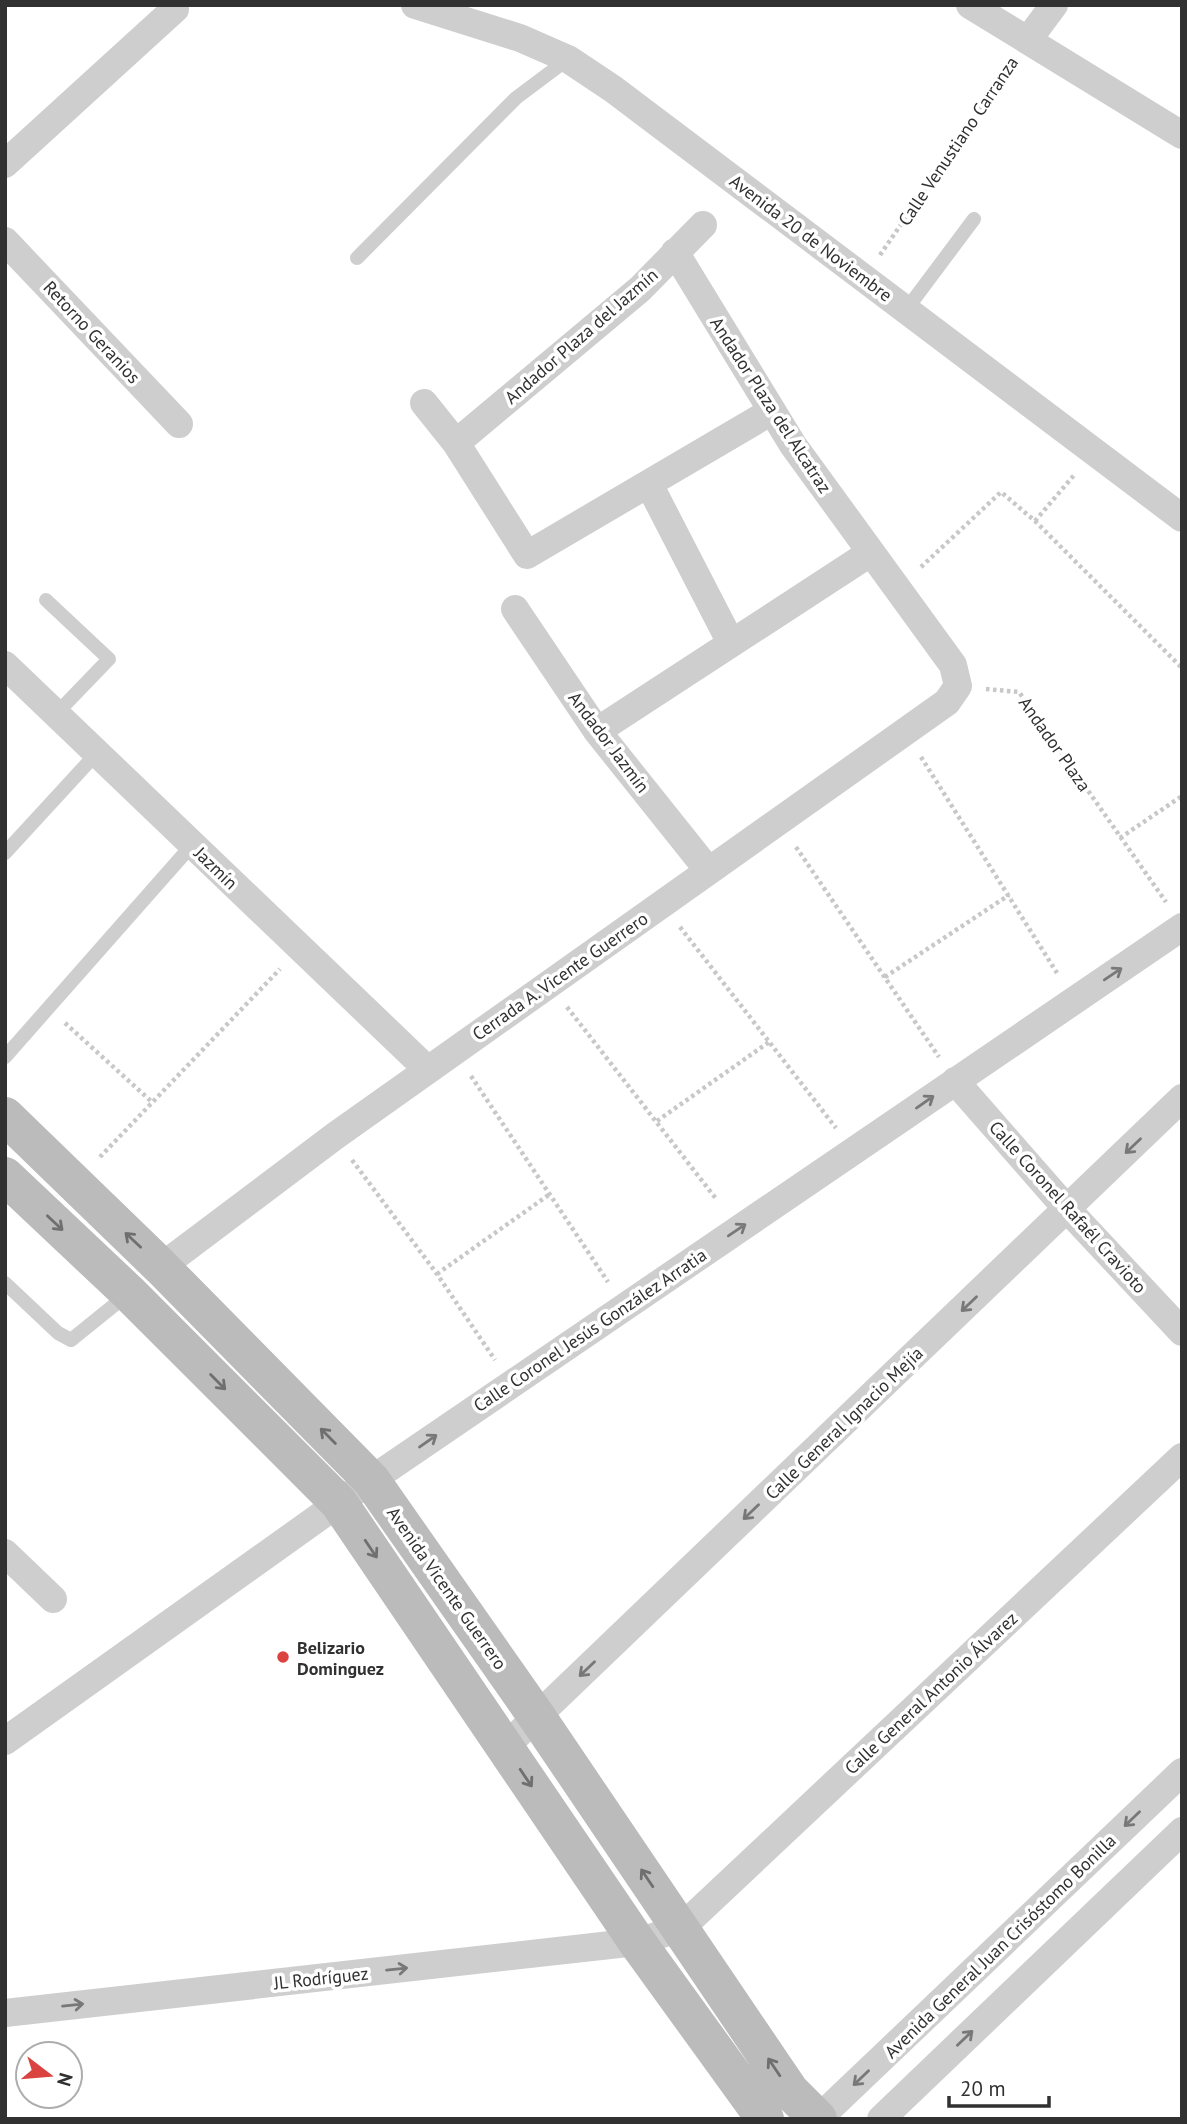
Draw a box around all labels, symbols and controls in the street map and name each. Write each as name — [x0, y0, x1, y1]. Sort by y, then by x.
street label: Calle Venustiano Carranza — [893, 52, 1023, 230]
street label: Avenida 20 de Noviembre — [725, 169, 897, 307]
street label: Andador Plaza del Jazmín — [500, 263, 662, 409]
street label: Retorno Geranios — [39, 276, 145, 388]
street label: Andador Plaza del Alcatraz — [705, 313, 837, 497]
street label: Andador Jazmín — [563, 687, 655, 797]
street label: Andador Plaza — [1014, 692, 1096, 796]
street label: Jazmín — [189, 841, 243, 894]
street label: Cerrada A. Vicente Guerrero — [468, 907, 652, 1045]
one-way arrow — [1103, 967, 1122, 981]
one-way arrow — [915, 1095, 934, 1109]
street label: Calle Coronel Rafaél Cravioto — [984, 1116, 1152, 1298]
one-way arrow — [1124, 1137, 1141, 1154]
one-way arrow — [46, 1215, 63, 1232]
one-way arrow — [726, 1222, 746, 1236]
one-way arrow — [125, 1232, 142, 1249]
street label: Calle Coronel Jesús González Arratia — [469, 1243, 711, 1417]
one-way arrow — [961, 1295, 978, 1312]
street label: Calle General Ignacio Mejía — [760, 1342, 928, 1504]
one-way arrow — [209, 1373, 226, 1390]
one-way arrow — [320, 1428, 337, 1445]
one-way arrow — [418, 1434, 437, 1448]
street label: Avenida Vicente Guerrero — [382, 1502, 512, 1674]
one-way arrow — [743, 1503, 760, 1520]
one-way arrow — [364, 1539, 378, 1559]
street label: Calle General Antonio Álvarez — [840, 1607, 1022, 1779]
place label: Belizario Dominguez — [297, 1636, 384, 1680]
marker: Belizario Dominguez — [275, 1649, 291, 1665]
one-way arrow — [579, 1661, 596, 1678]
one-way arrow — [519, 1768, 533, 1787]
one-way arrow — [1124, 1811, 1141, 1828]
street label: Avenida General Juan Crisóstomo Bonilla — [879, 1829, 1121, 2063]
one-way arrow — [640, 1869, 654, 1889]
street label: JL Rodríguez — [272, 1962, 369, 1995]
one-way arrow — [385, 1963, 407, 1976]
one-way arrow — [61, 1999, 84, 2012]
one-way arrow — [956, 2029, 973, 2046]
north arrow — [14, 2040, 84, 2110]
one-way arrow — [767, 2058, 781, 2077]
scale bar — [949, 2064, 1049, 2108]
one-way arrow — [853, 2069, 870, 2086]
text: N — [52, 2070, 79, 2089]
text: 20 m — [960, 2075, 1006, 2102]

